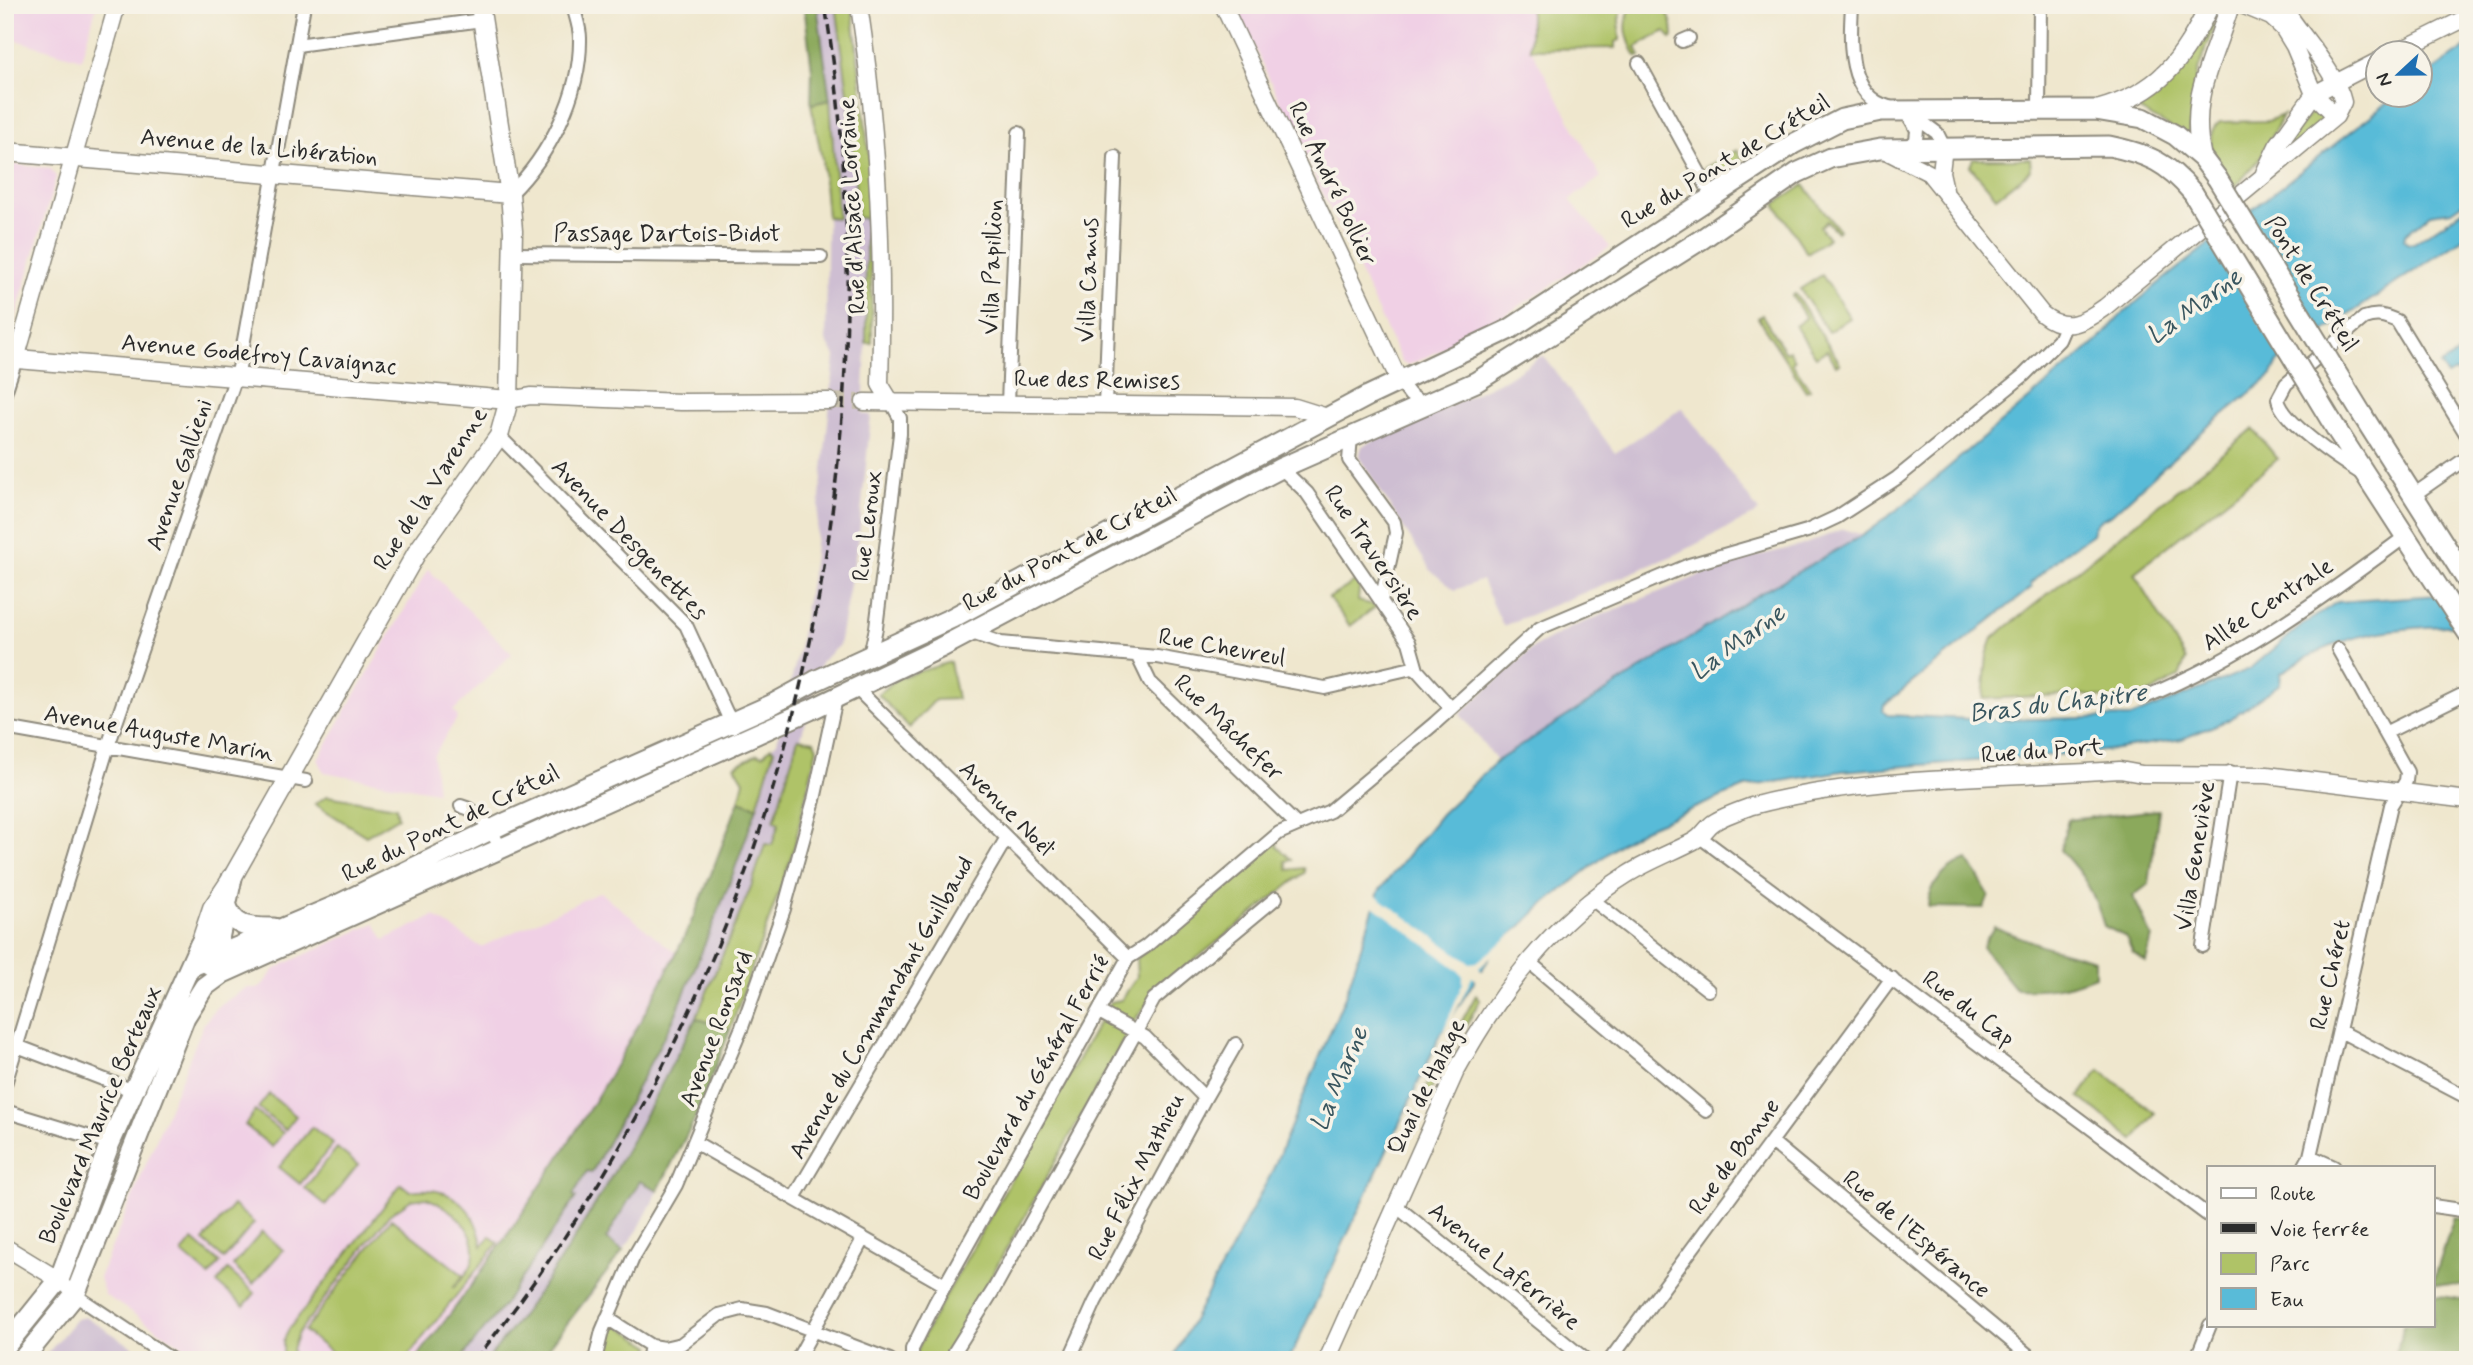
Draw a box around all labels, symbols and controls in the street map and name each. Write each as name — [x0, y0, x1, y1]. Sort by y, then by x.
north arrow — [2364, 38, 2434, 108]
text: N — [2371, 69, 2399, 90]
street label: Rue du Pont de Créteil — [1616, 87, 1836, 237]
street label: Rue d'Alsace Lorraine — [832, 97, 874, 315]
street label: Rue André Bollier — [1280, 97, 1384, 271]
street label: Avenue de la Libération — [139, 122, 379, 174]
street label: Villa Papillion — [975, 199, 1011, 335]
street label: Pont de Créteil — [2257, 210, 2365, 358]
street label: Villa Camus — [1071, 217, 1107, 343]
street label: Passage Dartois-Bidot — [554, 219, 780, 250]
water label: La Marne — [2140, 260, 2250, 353]
street label: Avenue Godefroy Cavaignac — [120, 328, 398, 382]
street label: Rue des Remises — [1014, 364, 1180, 398]
street label: Avenue Gallieni — [140, 395, 220, 555]
street label: Rue de la Varenne — [367, 401, 496, 577]
street label: Avenue Desgenettes — [542, 452, 715, 629]
street label: Rue Leroux — [846, 468, 890, 583]
street label: Rue Traversière — [1316, 479, 1430, 627]
street label: Rue du Pont de Créteil — [957, 480, 1183, 620]
street label: Allée Centrale — [2196, 551, 2340, 659]
water label: La Marne — [1683, 596, 1793, 689]
street label: Rue Chevreul — [1156, 622, 1288, 674]
street label: Rue Mâchefer — [1167, 668, 1289, 788]
water label: Bras du Chapitre — [1967, 676, 2150, 732]
street label: Avenue Auguste Marin — [42, 698, 277, 770]
street label: Rue du Port — [1980, 732, 2104, 772]
street label: Avenue Noël — [952, 755, 1062, 865]
street label: Rue du Pont de Créteil — [337, 758, 565, 890]
street label: Villa Geneviève — [2169, 779, 2223, 933]
street label: Avenue du Commandant Guilbaud — [782, 851, 982, 1165]
street label: Rue Chéret — [2303, 917, 2359, 1033]
street label: Avenue Ronsard — [673, 947, 761, 1111]
street label: Boulevard du Général Ferrié — [957, 950, 1118, 1206]
street label: Rue du Cap — [1915, 964, 2021, 1054]
street label: Boulevard Maurice Berteaux — [32, 981, 170, 1249]
street label: Quai de Halage — [1381, 1014, 1473, 1160]
water label: La Marne — [1303, 1021, 1377, 1136]
street label: Rue Félix Mathieu — [1081, 1088, 1193, 1266]
street label: Rue de Bonne — [1682, 1093, 1788, 1221]
street label: Rue de l'Espérance — [1836, 1164, 1996, 1306]
legend — [2207, 1166, 2434, 1326]
text: Route — [2270, 1180, 2316, 1208]
street label: Avenue Laferrière — [1421, 1196, 1587, 1338]
text: Voie ferrée — [2270, 1216, 2369, 1244]
text: Parc — [2270, 1250, 2310, 1278]
text: Eau — [2270, 1286, 2304, 1314]

